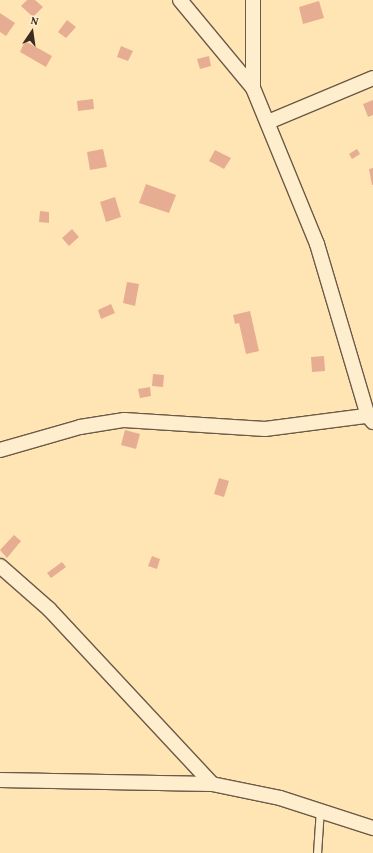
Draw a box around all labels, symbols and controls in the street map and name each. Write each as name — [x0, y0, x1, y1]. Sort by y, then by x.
north arrow — [12, 12, 52, 52]
text: N — [29, 12, 40, 29]

